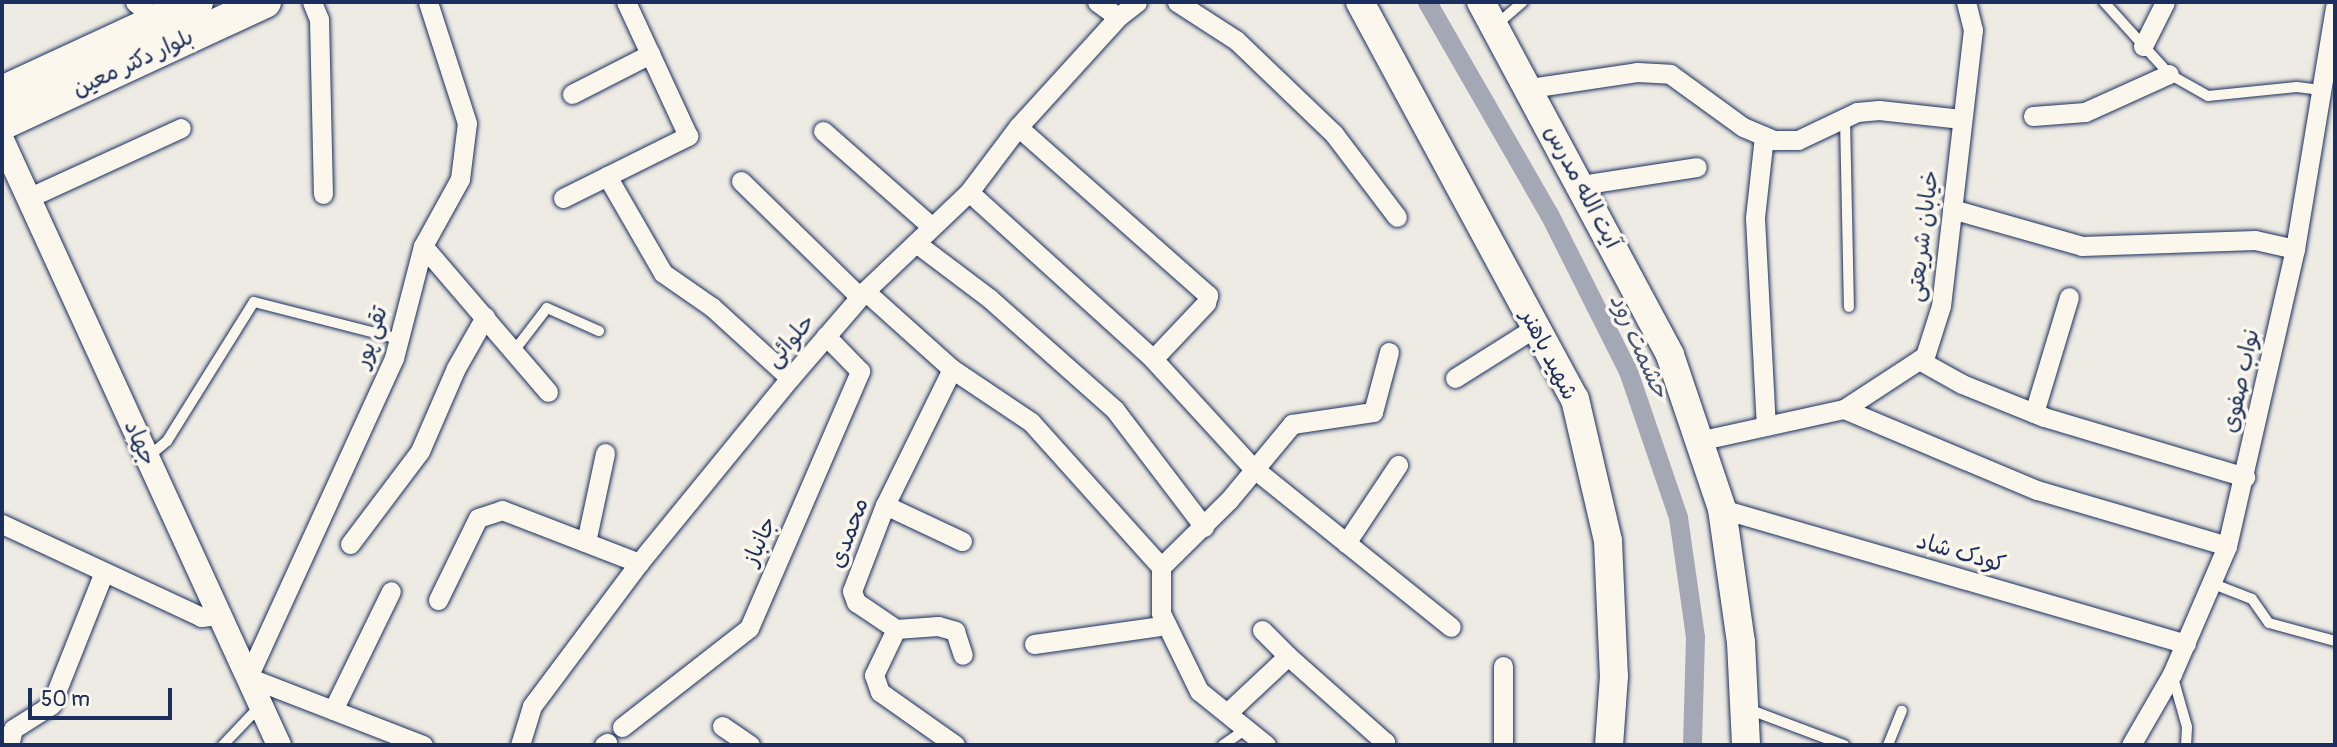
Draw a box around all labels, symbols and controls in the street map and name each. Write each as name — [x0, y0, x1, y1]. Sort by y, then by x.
street label: بلوار دکتر معین — [68, 23, 198, 103]
street label: آیت الله مدرس — [1538, 121, 1626, 253]
street label: خیابان شریعتی — [1901, 169, 1945, 303]
water label: حشمت رود — [1603, 289, 1675, 403]
street label: تقی پور — [348, 303, 394, 371]
street label: شهید باهنر — [1514, 305, 1584, 405]
street label: حلوائی — [760, 309, 820, 373]
street label: نواب صفوی — [2217, 327, 2265, 435]
street label: جهاد — [118, 416, 162, 470]
street label: محمدی — [823, 494, 875, 572]
street label: جانباز — [737, 512, 783, 570]
street label: کودک شاد — [1913, 527, 2009, 579]
scale bar — [32, 674, 175, 718]
text: 50 m — [41, 686, 90, 713]

